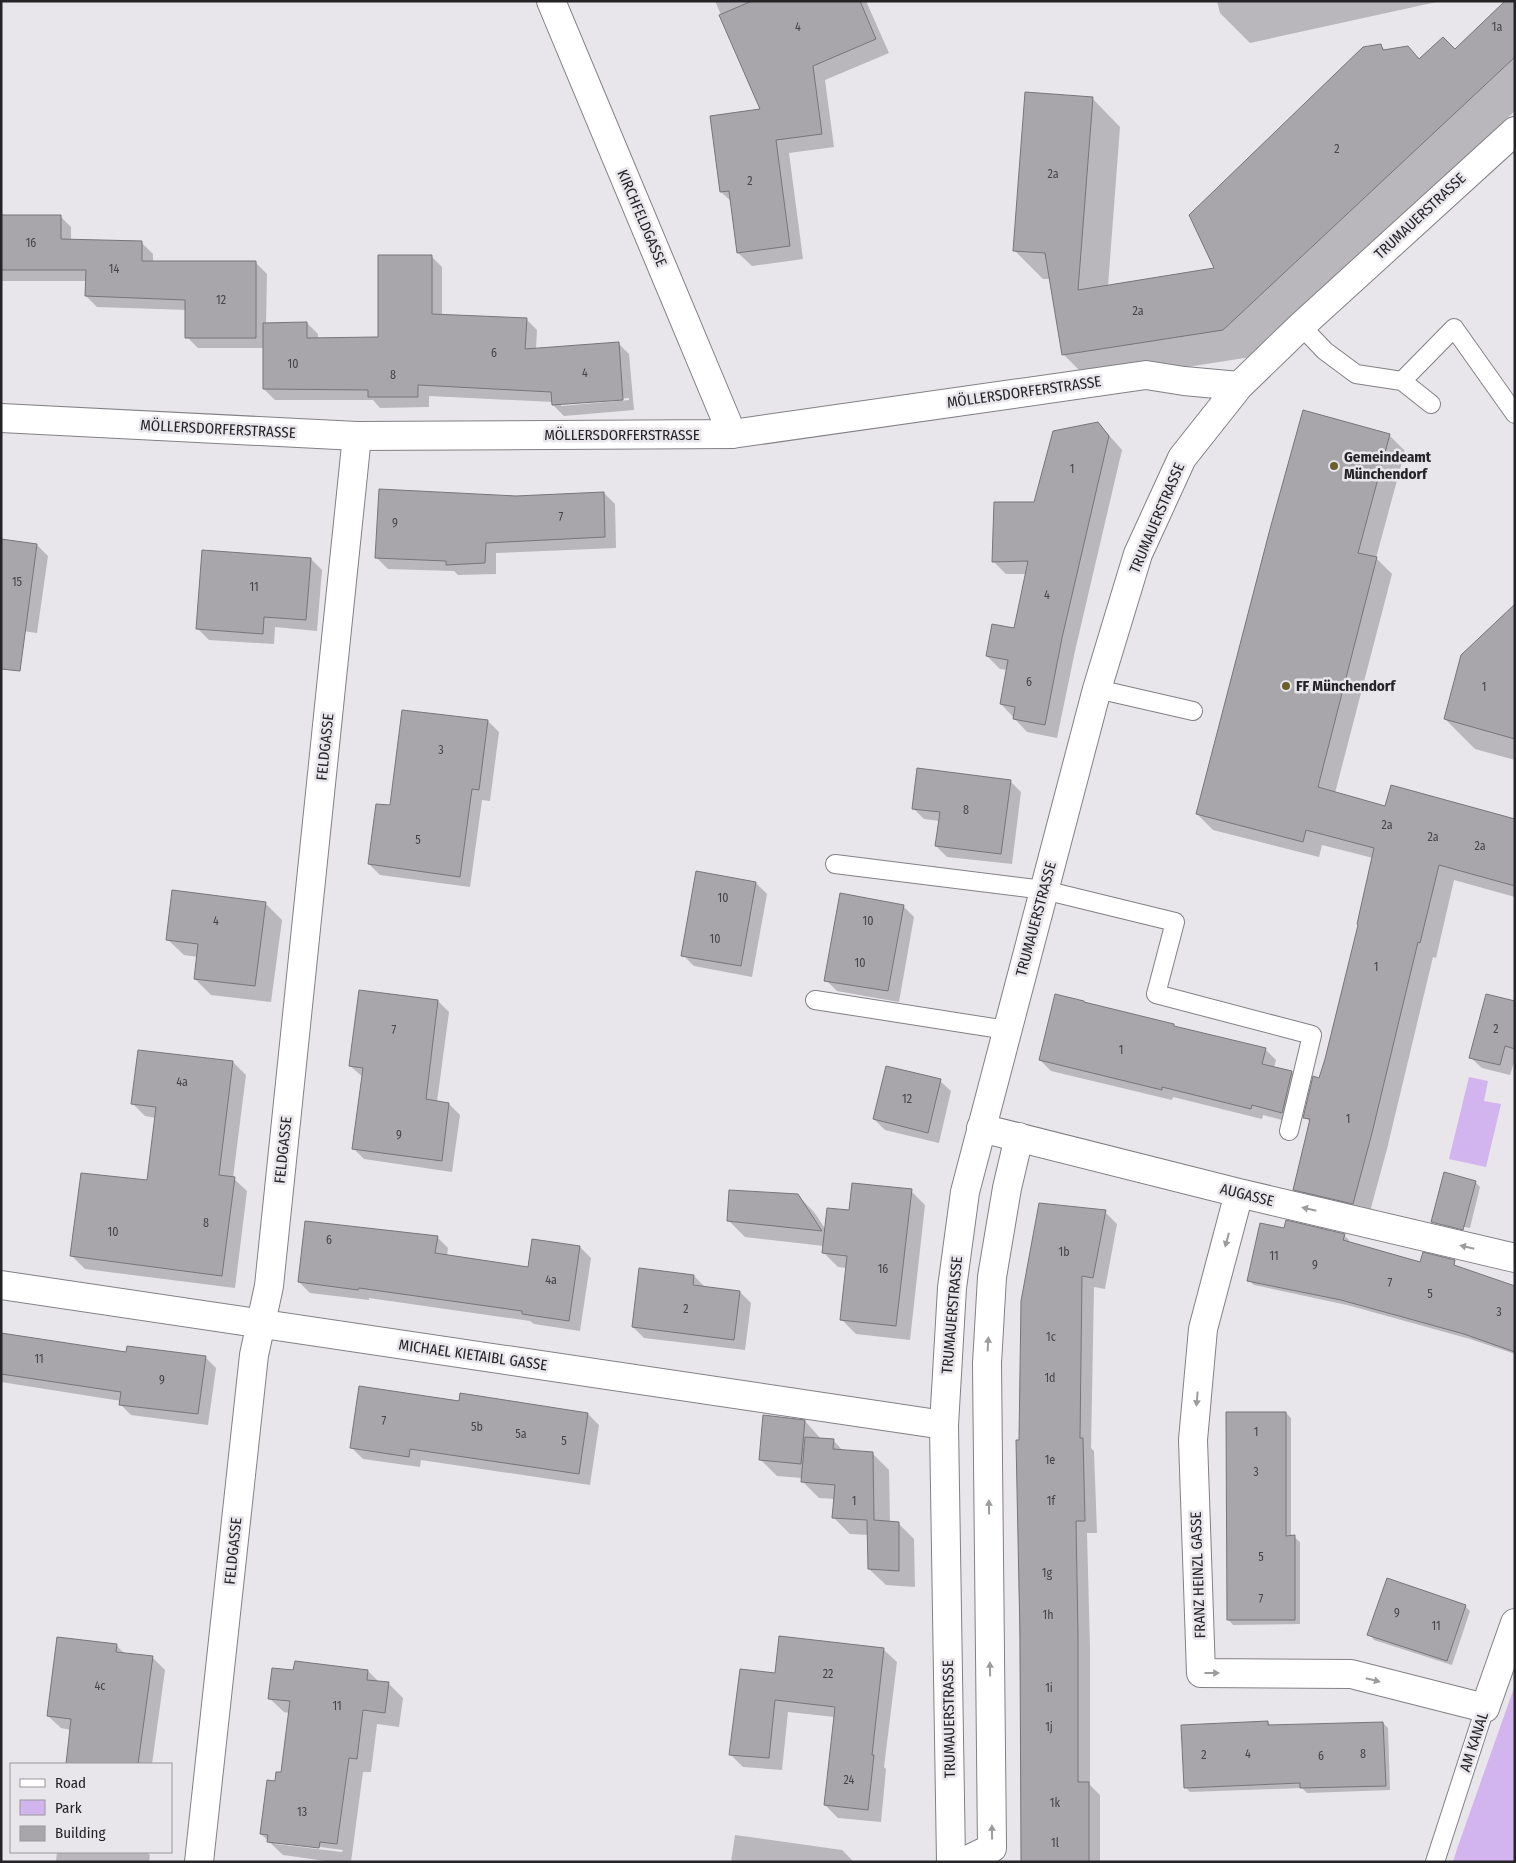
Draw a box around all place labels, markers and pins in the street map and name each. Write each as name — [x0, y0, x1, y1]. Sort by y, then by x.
place label: Gemeindeamt Münchendorf — [1344, 448, 1432, 483]
marker: Gemeindeamt Münchendorf — [1328, 460, 1340, 472]
place label: FF Münchendorf — [1296, 677, 1396, 695]
marker: FF Münchendorf — [1280, 680, 1292, 692]

